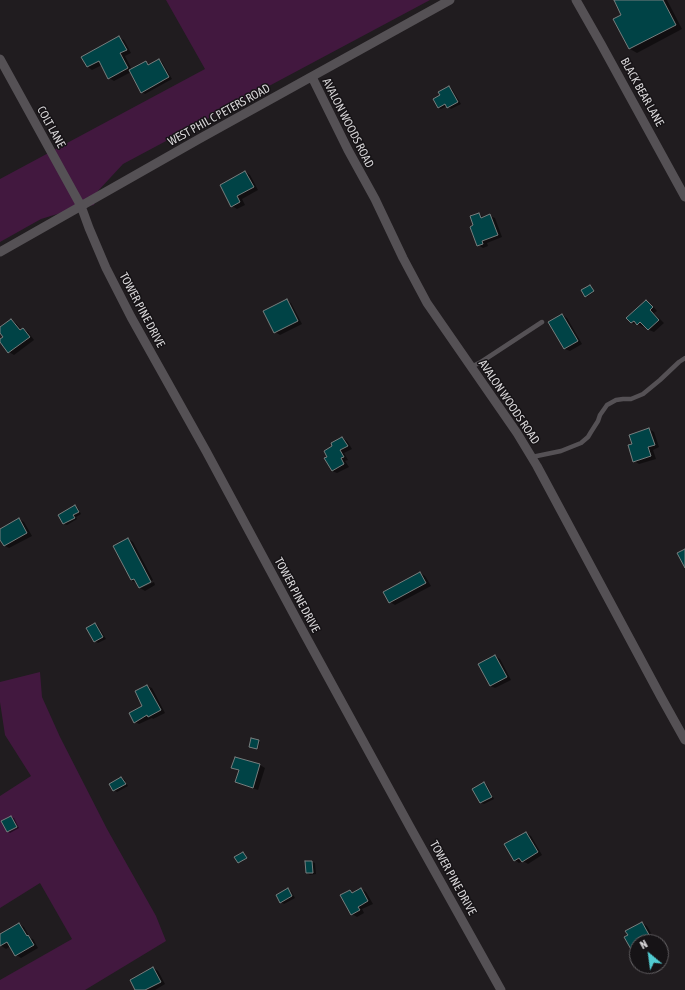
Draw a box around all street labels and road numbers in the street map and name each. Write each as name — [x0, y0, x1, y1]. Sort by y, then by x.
street label: BLACK BEAR LANE — [617, 55, 667, 129]
street label: AVALON WOODS ROAD — [319, 76, 377, 170]
street label: WEST PHIL C PETERS ROAD — [165, 81, 273, 149]
street label: COLT LANE — [34, 104, 68, 150]
street label: TOWER PINE DRIVE — [116, 270, 168, 350]
street label: AVALON WOODS ROAD — [475, 357, 543, 447]
street label: TOWER PINE DRIVE — [271, 555, 323, 635]
street label: TOWER PINE DRIVE — [427, 838, 479, 918]

